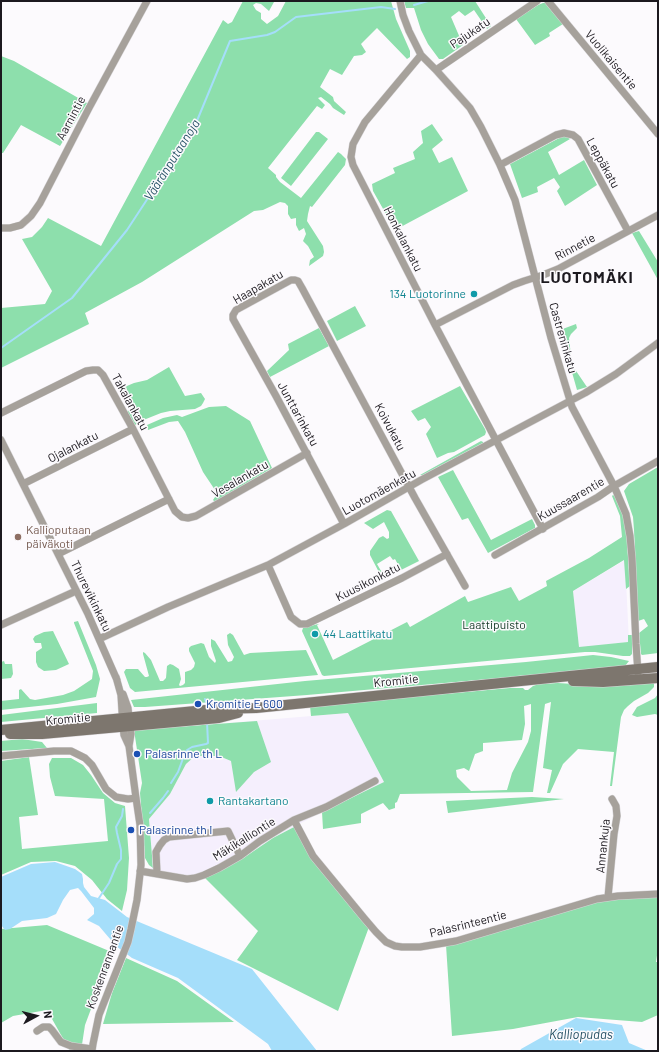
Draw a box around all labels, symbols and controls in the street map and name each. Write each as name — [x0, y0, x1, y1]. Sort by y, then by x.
street label: Pajukatu — [447, 14, 493, 52]
street label: Vuolikaisentie — [582, 27, 640, 93]
street label: Aarnintie — [53, 94, 89, 142]
water label: Vääränputaanoja — [141, 116, 203, 204]
street label: Leppäkatu — [583, 135, 623, 191]
street label: Honkalankatu — [380, 204, 426, 274]
street label: Rinnetie — [552, 230, 598, 264]
street label: Haapakatu — [230, 267, 286, 307]
district label: LUOTOMÄKI — [540, 268, 634, 288]
place label: 134 Luotorinne — [389, 287, 466, 301]
marker: 134 Luotorinne — [469, 289, 479, 299]
street label: Castreninkatu — [546, 301, 580, 375]
street label: Takalankatu — [108, 371, 152, 433]
street label: Junttarinkatu — [274, 379, 322, 449]
street label: Koivukatu — [372, 401, 408, 453]
street label: Ojalankatu — [45, 428, 101, 466]
street label: Vesalankatu — [209, 457, 271, 501]
street label: Luotomäenkatu — [340, 466, 418, 518]
street label: Kuussaarentie — [535, 474, 607, 524]
place label: Kallioputaan päiväkoti — [26, 523, 91, 551]
marker: Kallioputaan päiväkoti — [13, 532, 23, 542]
street label: Thurevikinkatu — [68, 558, 114, 634]
street label: Kuusikonkatu — [333, 560, 403, 604]
park label: Laattipuisto — [462, 618, 526, 632]
place label: 44 Laattikatu — [323, 627, 392, 641]
marker: 44 Laattikatu — [310, 629, 320, 639]
street label: Kromitie — [373, 671, 419, 691]
place label: Kromitie E 600 — [206, 697, 283, 711]
marker: Kromitie E 600 — [193, 699, 203, 709]
street label: Kromitie — [45, 710, 91, 728]
place label: Palasrinne th L — [145, 747, 222, 761]
marker: Palasrinne th L — [132, 749, 142, 759]
place label: Rantakartano — [218, 794, 288, 808]
marker: Rantakartano — [205, 796, 215, 806]
street label: Mäkikalliontie — [210, 814, 278, 864]
street label: Annankuja — [593, 818, 613, 874]
place label: Palasrinne th I — [139, 823, 212, 837]
marker: Palasrinne th I — [126, 825, 136, 835]
street label: Palasrinteentie — [428, 907, 508, 941]
street label: Koskenrannantie — [83, 923, 127, 1011]
north arrow — [16, 996, 56, 1036]
text: N — [42, 1010, 55, 1019]
water label: Kalliopudas — [549, 1027, 613, 1043]

